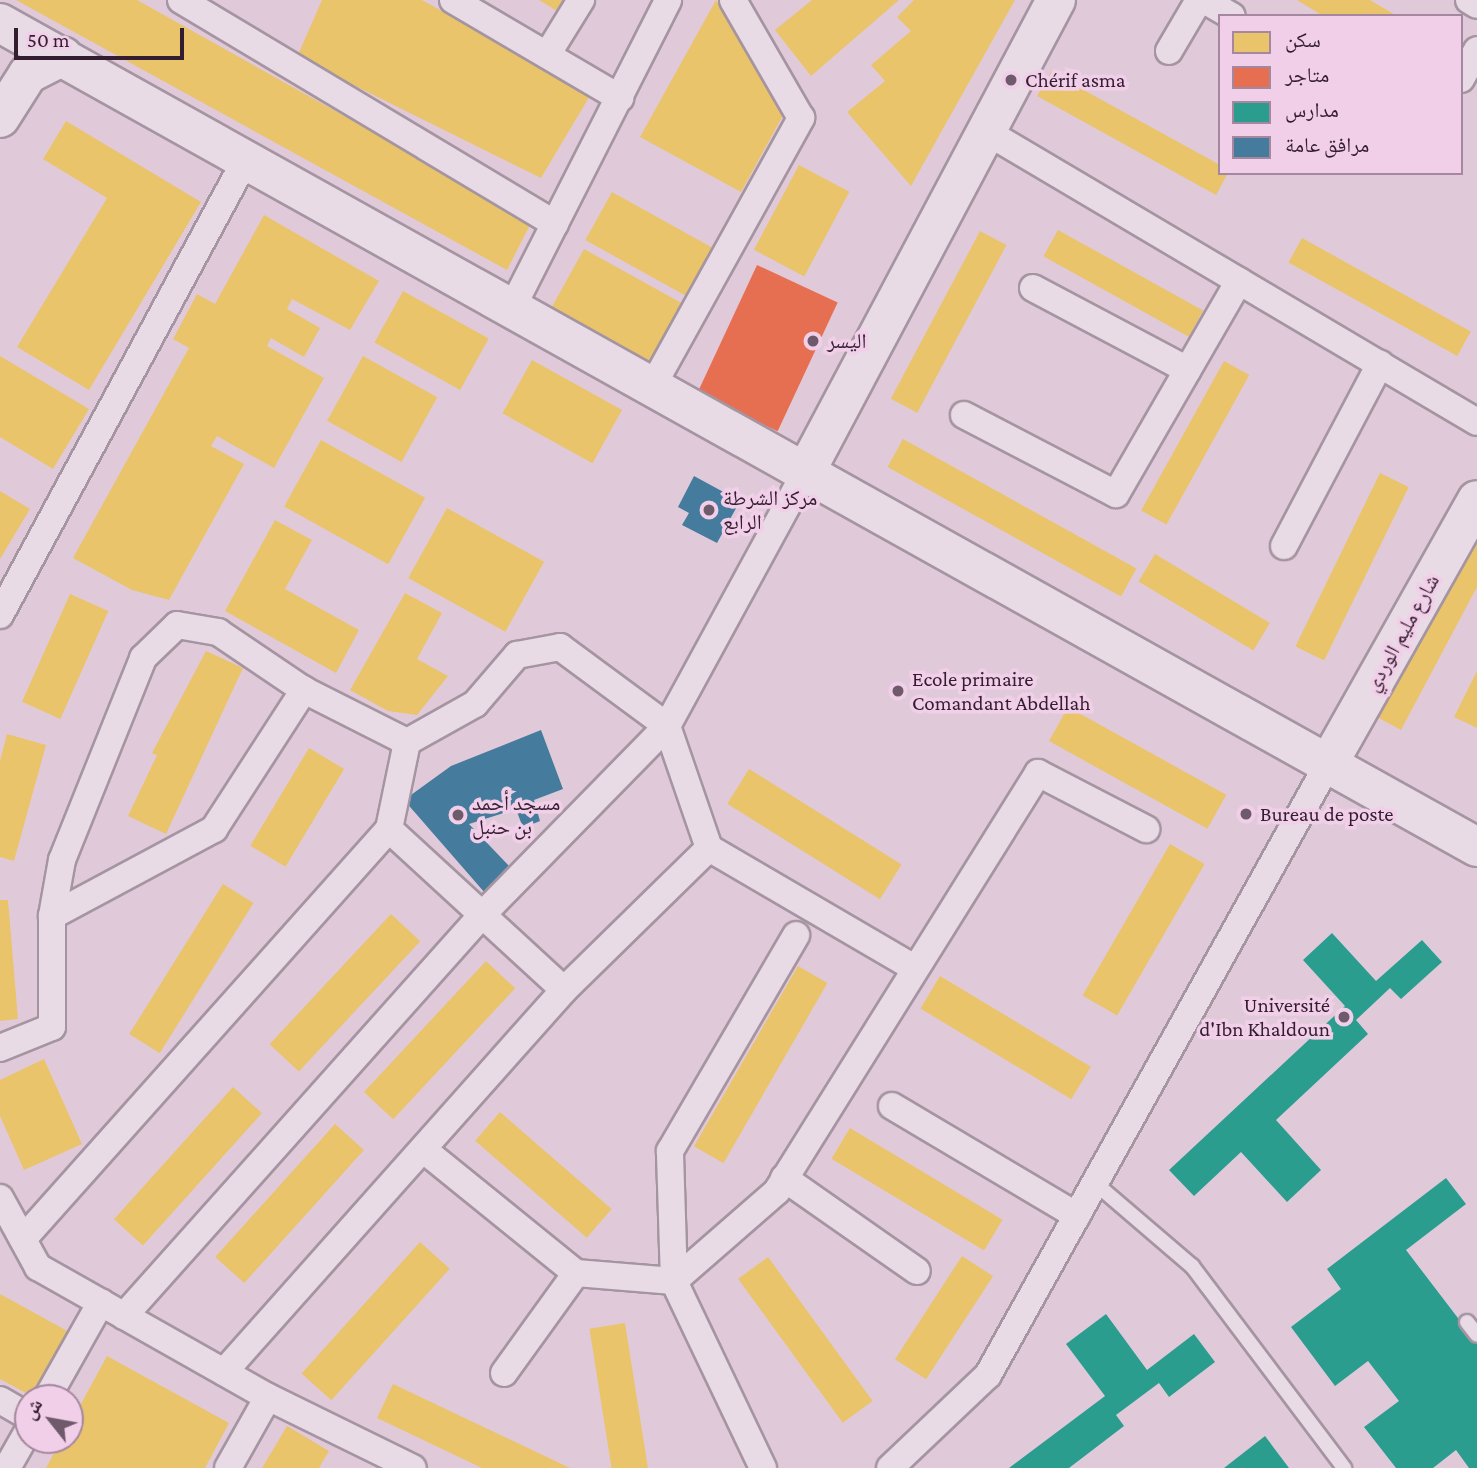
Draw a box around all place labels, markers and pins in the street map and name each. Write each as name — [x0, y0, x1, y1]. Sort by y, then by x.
place label: Chérif asma — [1025, 67, 1126, 93]
marker: Chérif asma — [1003, 72, 1019, 88]
place label: اليسر — [827, 328, 866, 354]
marker: اليسر — [805, 333, 821, 349]
place label: مركز الشرطة الرابع — [723, 485, 817, 535]
marker: مركز الشرطة الرابع — [701, 502, 717, 518]
place label: Ecole primaire Comandant Abdellah — [912, 666, 1090, 716]
marker: Ecole primaire Comandant Abdellah — [890, 683, 906, 699]
place label: مسجد أحمد بن حنبل — [472, 790, 560, 840]
place label: Bureau de poste — [1260, 801, 1394, 827]
marker: Bureau de poste — [1238, 806, 1254, 822]
marker: مسجد أحمد بن حنبل — [450, 807, 466, 823]
place label: Université d'Ibn Khaldoun — [1199, 992, 1330, 1042]
marker: Université d'Ibn Khaldoun — [1336, 1009, 1352, 1025]

